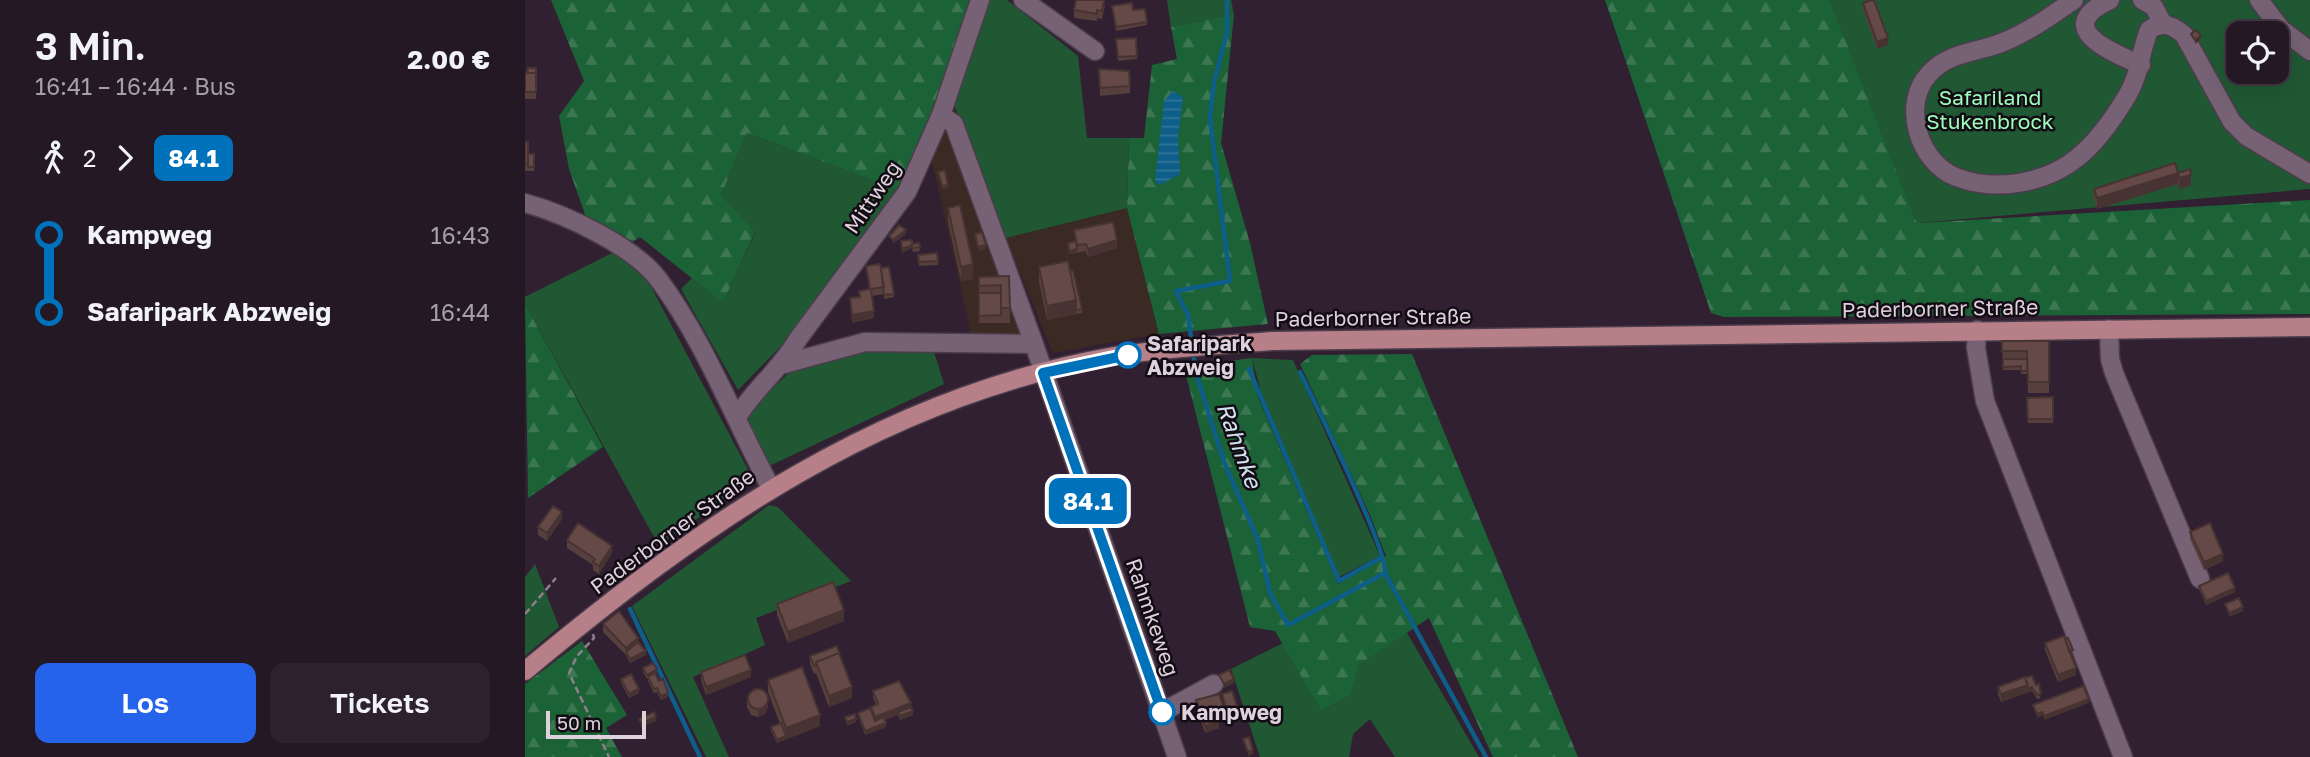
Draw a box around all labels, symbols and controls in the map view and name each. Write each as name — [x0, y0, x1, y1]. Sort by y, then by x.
map controls — [2226, 21, 2289, 84]
button: locate — [2226, 21, 2289, 84]
text: 3 Min. — [35, 23, 146, 68]
text: 2.00 € — [407, 44, 490, 75]
text: 16:41 – 16:44 · Bus — [35, 72, 236, 100]
park label: Safariland Stukenbrock — [1926, 84, 2054, 134]
icon: walk — [35, 139, 73, 177]
icon: forward — [106, 139, 144, 177]
text: 84.1 — [168, 143, 219, 172]
text: 2 — [83, 144, 96, 172]
street label: Mittweg — [838, 156, 906, 238]
text: Kampweg — [87, 219, 212, 250]
text: 16:43 — [431, 221, 490, 249]
street label: Paderborner Straße — [1842, 293, 2038, 323]
text: Safaripark Abzweig — [87, 296, 331, 327]
text: 16:44 — [430, 298, 490, 326]
street label: Paderborner Straße — [1275, 302, 1471, 332]
place label: Safaripark Abzweig — [1147, 330, 1252, 380]
marker: Safaripark Abzweig — [1115, 342, 1141, 368]
water label: Rahmke — [1212, 398, 1269, 493]
street label: Paderborner Straße — [585, 463, 759, 599]
line badge: 84.1 — [1039, 478, 1137, 524]
text: 84.1 — [1063, 486, 1113, 515]
street label: Rahmkeweg — [1121, 555, 1185, 679]
button: Los — [35, 663, 256, 743]
button: Tickets — [270, 663, 490, 743]
marker: Kampweg — [1149, 699, 1175, 725]
place label: Kampweg — [1181, 699, 1282, 725]
scale bar — [546, 708, 646, 740]
text: 50 m — [557, 711, 601, 734]

